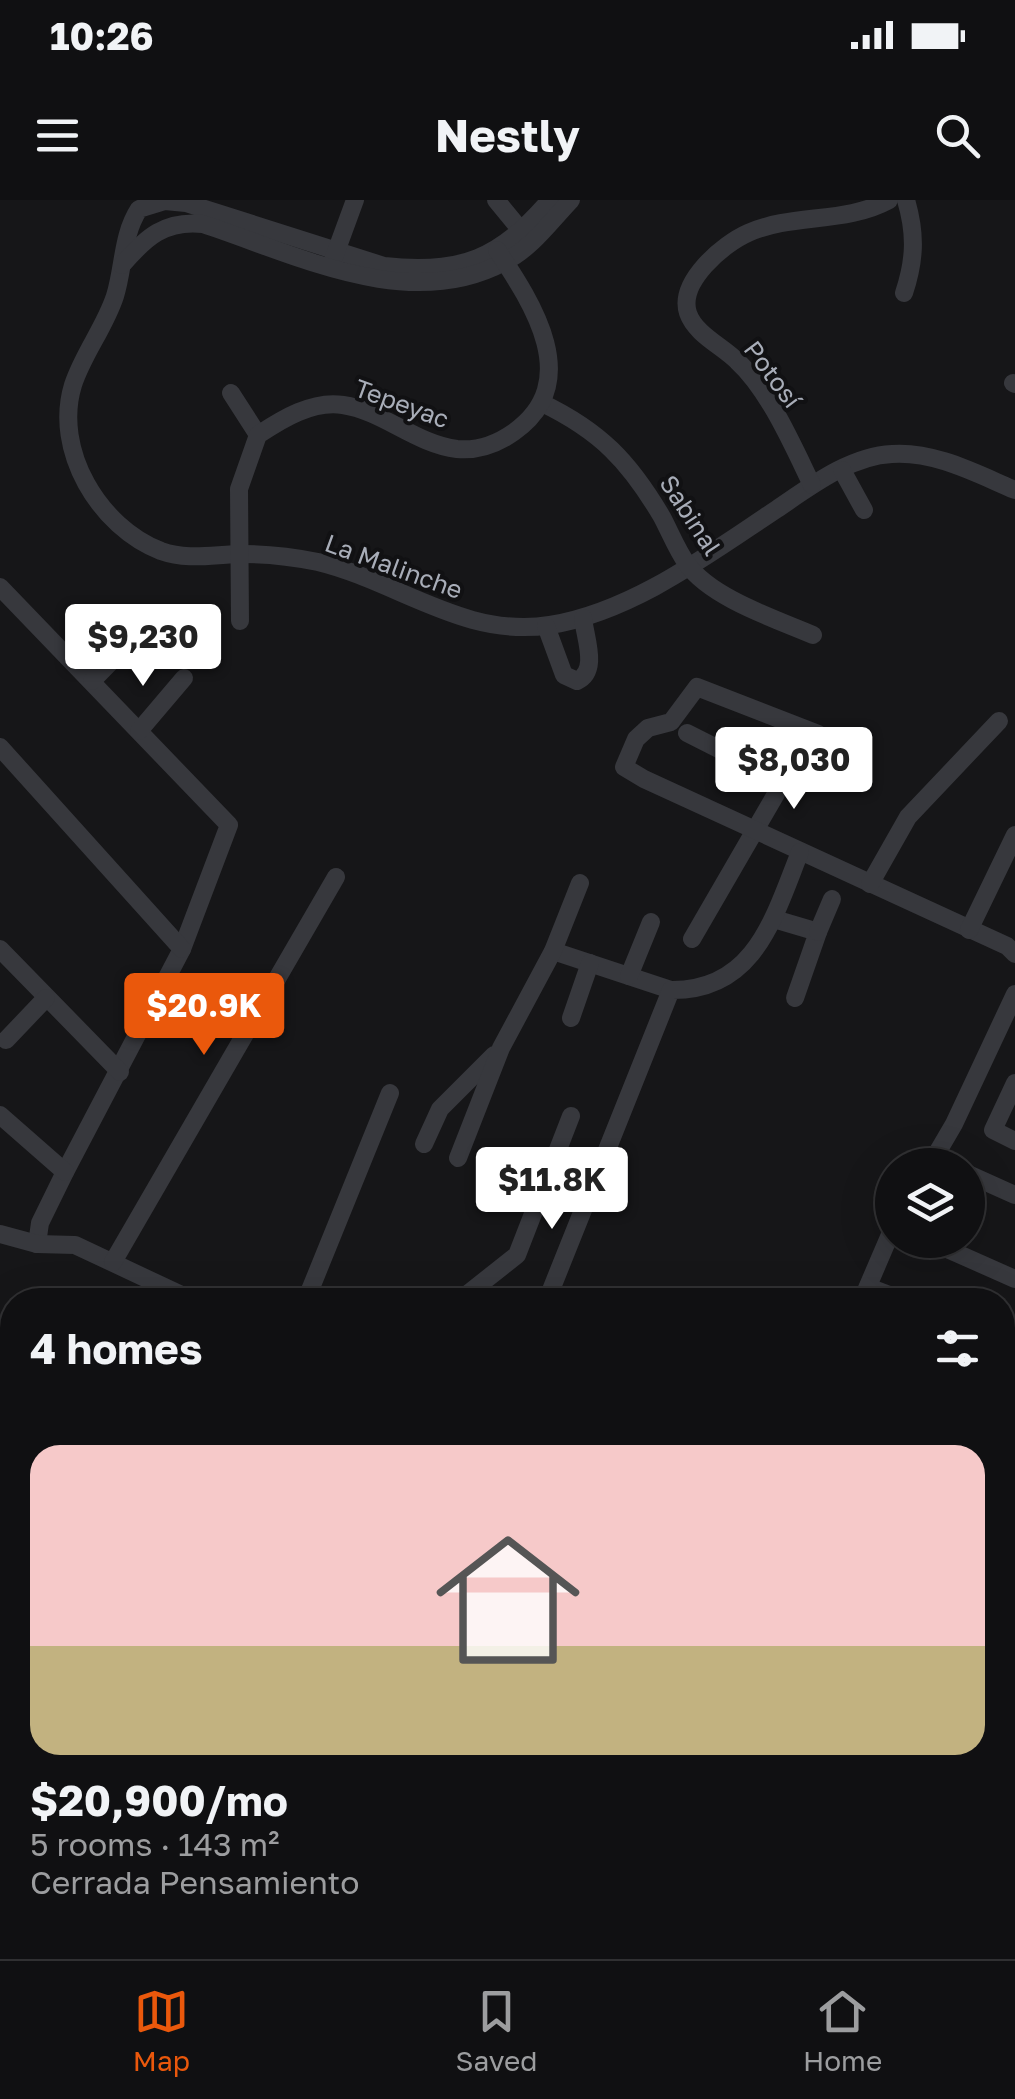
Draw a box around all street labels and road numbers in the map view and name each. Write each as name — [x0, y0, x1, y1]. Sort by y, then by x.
street label: Potosí — [738, 334, 809, 415]
street label: Tepeyac — [351, 372, 453, 434]
street label: Sabinal — [654, 469, 728, 561]
street label: La Malinche — [321, 527, 467, 605]

